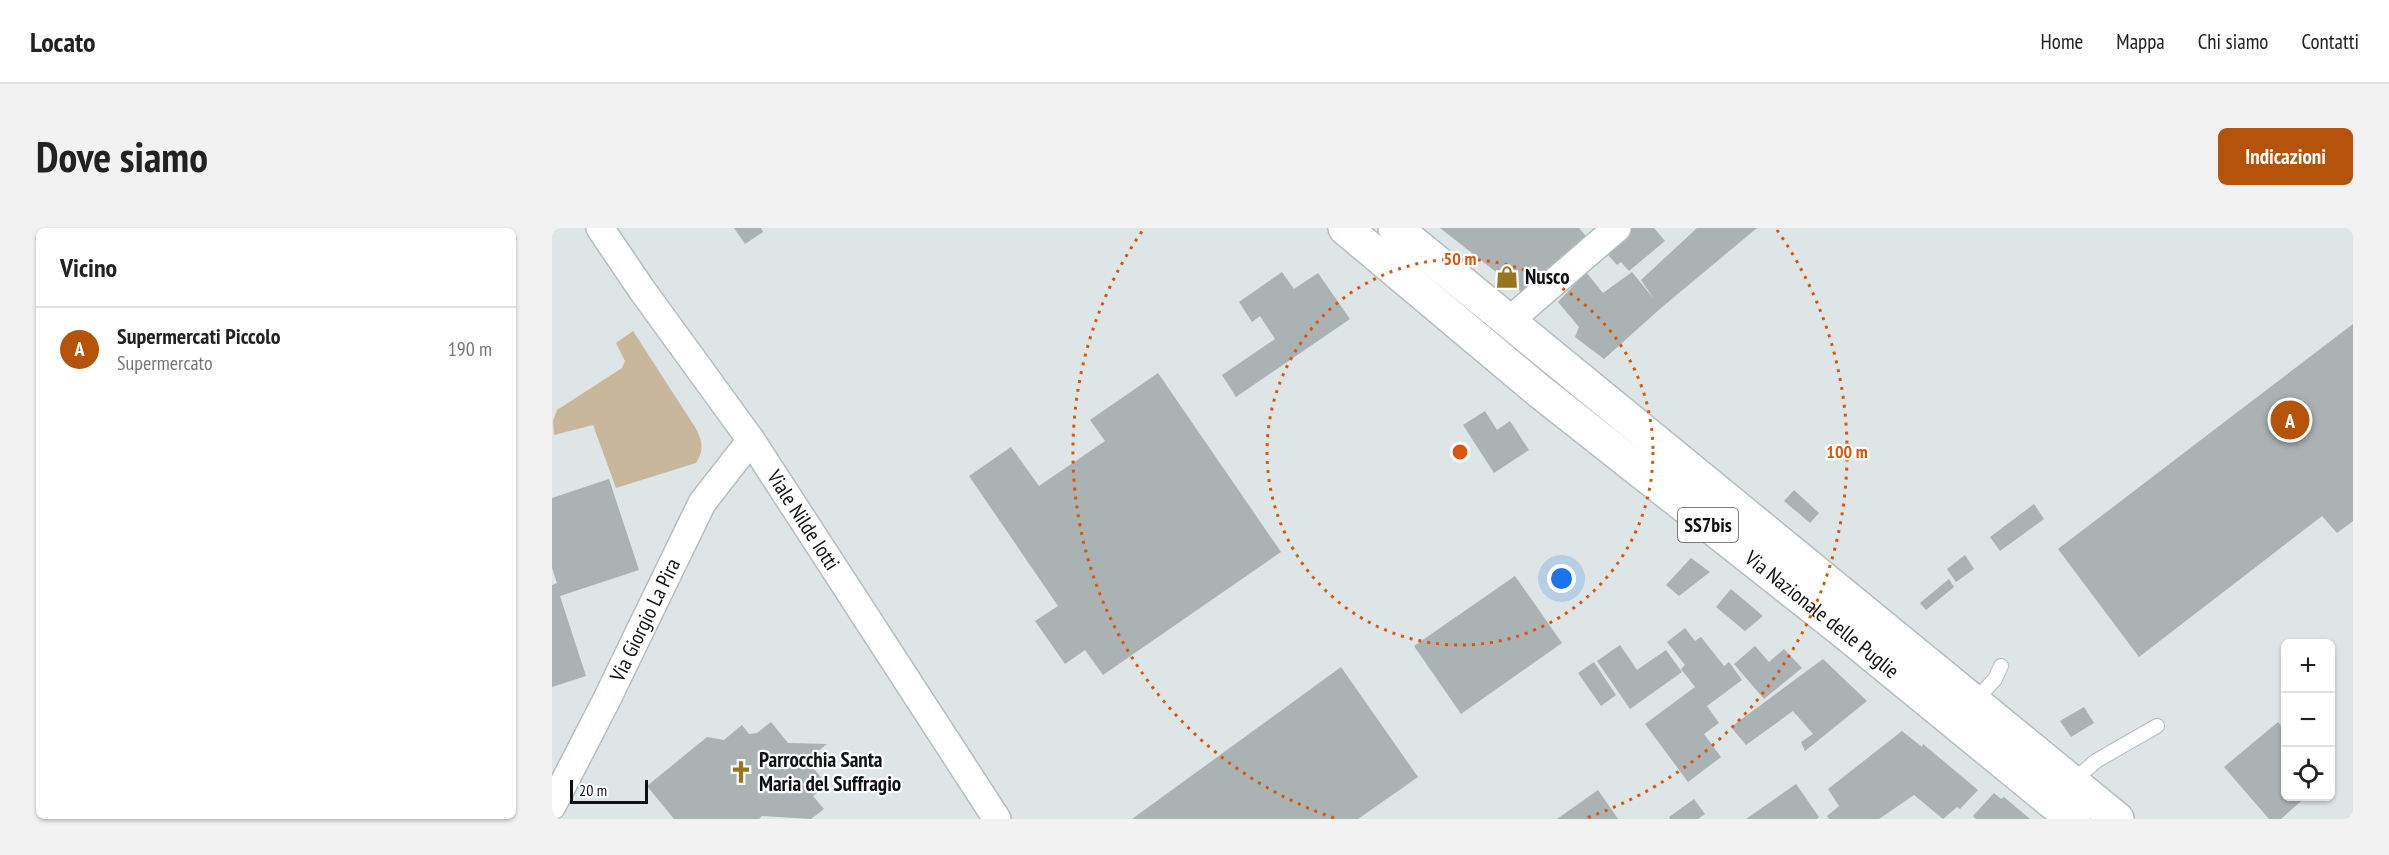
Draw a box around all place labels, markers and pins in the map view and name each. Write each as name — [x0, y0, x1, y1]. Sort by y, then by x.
place label: Nusco — [1525, 263, 1569, 290]
shop icon: Nusco — [1494, 264, 1520, 290]
pin: A — [2270, 398, 2310, 442]
centre of rings — [1450, 442, 1470, 462]
place label: Parrocchia Santa Maria del Suffragio — [759, 746, 901, 797]
church icon: Parrocchia Santa Maria del Suffragio — [728, 759, 754, 785]

